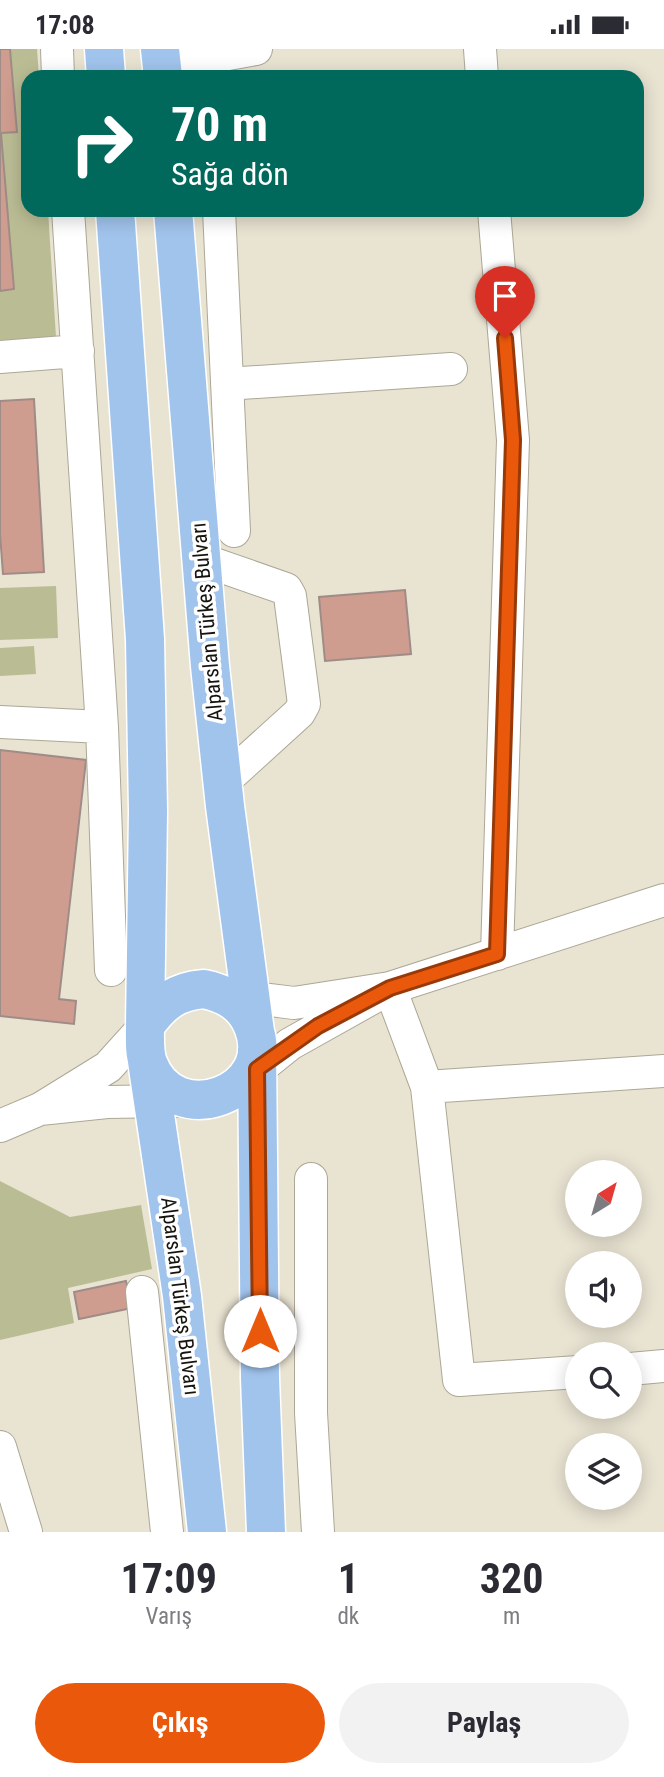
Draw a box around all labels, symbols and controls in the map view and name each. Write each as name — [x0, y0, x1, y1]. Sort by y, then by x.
text: 17:08 — [35, 10, 95, 40]
text: 70 m — [171, 96, 268, 153]
icon: right — [56, 98, 147, 189]
text: Sağa dön — [171, 155, 289, 193]
pin — [475, 266, 535, 338]
icon: arrive — [486, 277, 524, 315]
street label: Alparslan Türkeş Bulvarı — [186, 522, 228, 722]
north arrow — [565, 1160, 642, 1237]
map controls — [565, 1160, 642, 1510]
street label: Alparslan Türkeş Bulvarı — [156, 1196, 204, 1396]
button: sound — [565, 1251, 642, 1328]
position arrow — [223, 1294, 297, 1368]
button: search — [565, 1342, 642, 1419]
button: layers — [565, 1433, 642, 1510]
text: 17:09 — [121, 1554, 217, 1603]
text: 1 — [338, 1554, 359, 1603]
text: 320 — [480, 1554, 543, 1603]
text: Varış — [146, 1603, 192, 1630]
text: dk — [337, 1603, 359, 1630]
text: m — [503, 1603, 520, 1630]
button: Çıkış — [35, 1683, 325, 1763]
button: Paylaş — [339, 1683, 629, 1763]

